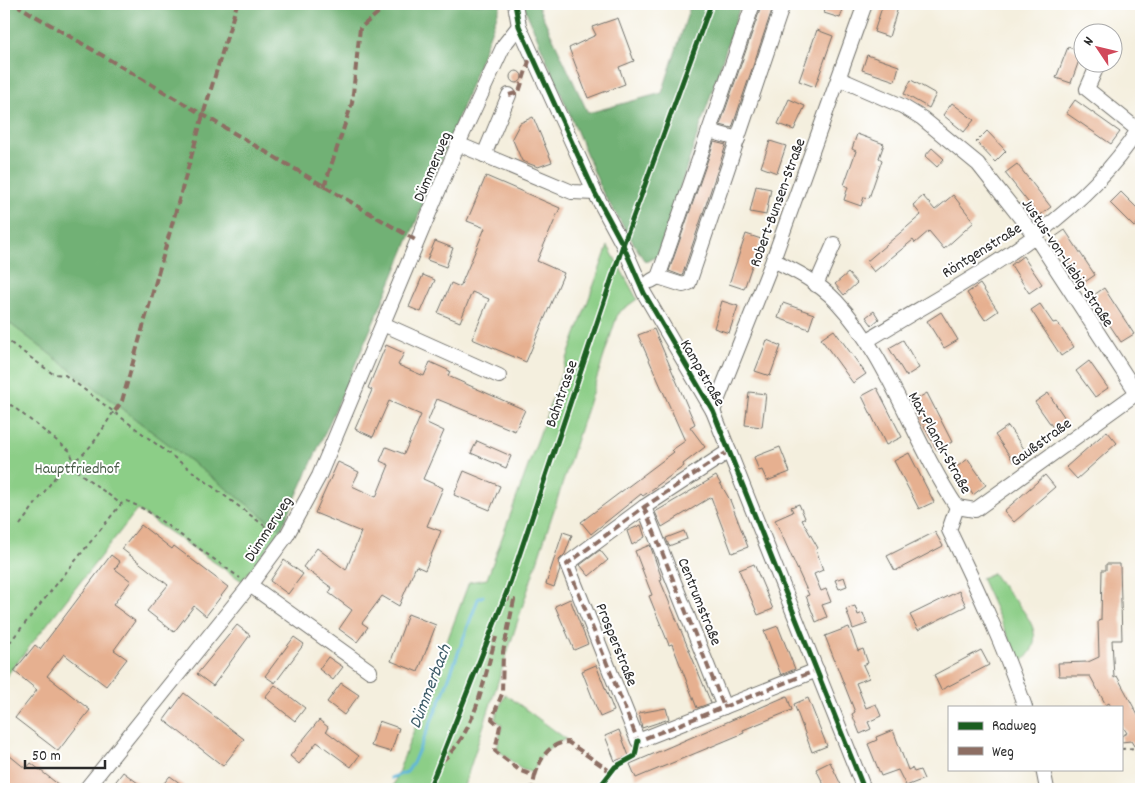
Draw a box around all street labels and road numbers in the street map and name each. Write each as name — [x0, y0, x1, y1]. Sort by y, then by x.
street label: Dümmerweg — [408, 128, 458, 206]
street label: Robert-Bunsen-Straße — [744, 135, 812, 271]
street label: Justus-von-Liebig-Straße — [1015, 194, 1119, 332]
street label: Röntgenstraße — [938, 217, 1027, 285]
street label: Kampstraße — [673, 335, 730, 411]
street label: Bahntrasse — [540, 357, 585, 430]
street label: Max-Planck-Straße — [901, 388, 976, 499]
street label: Gaußstraße — [1006, 413, 1077, 473]
street label: Dümmerweg — [239, 492, 299, 567]
street label: Centrumstraße — [671, 555, 727, 649]
street label: Prosperstraße — [589, 600, 643, 690]

